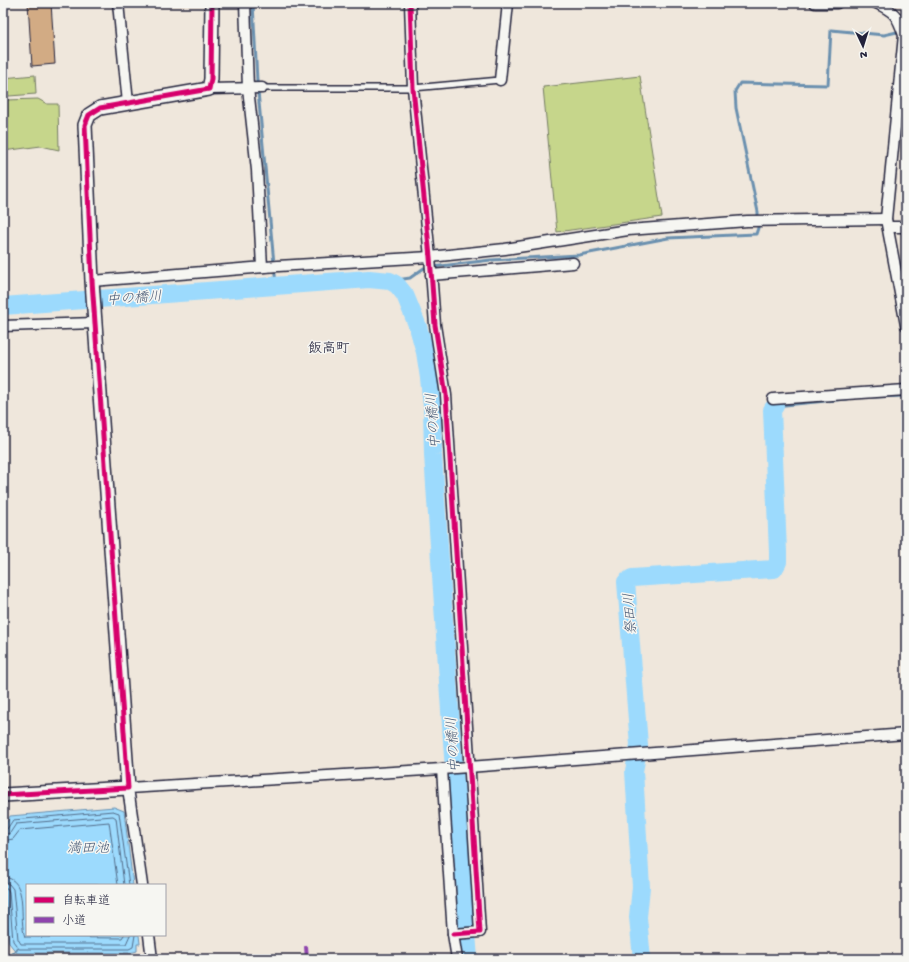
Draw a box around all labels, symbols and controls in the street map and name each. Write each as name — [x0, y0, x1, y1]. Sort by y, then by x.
north arrow — [843, 26, 883, 66]
text: N — [860, 48, 868, 60]
water label: 中の橋川 — [106, 288, 163, 310]
district label: 飯高町 — [308, 341, 350, 358]
water label: 中の橋川 — [423, 392, 445, 449]
water label: 祭田川 — [621, 592, 641, 635]
water label: 中の橋川 — [443, 716, 465, 773]
water label: 満田池 — [67, 840, 110, 858]
legend — [26, 884, 166, 936]
text: 自転車道 — [62, 894, 110, 909]
text: 小道 — [62, 914, 86, 929]

